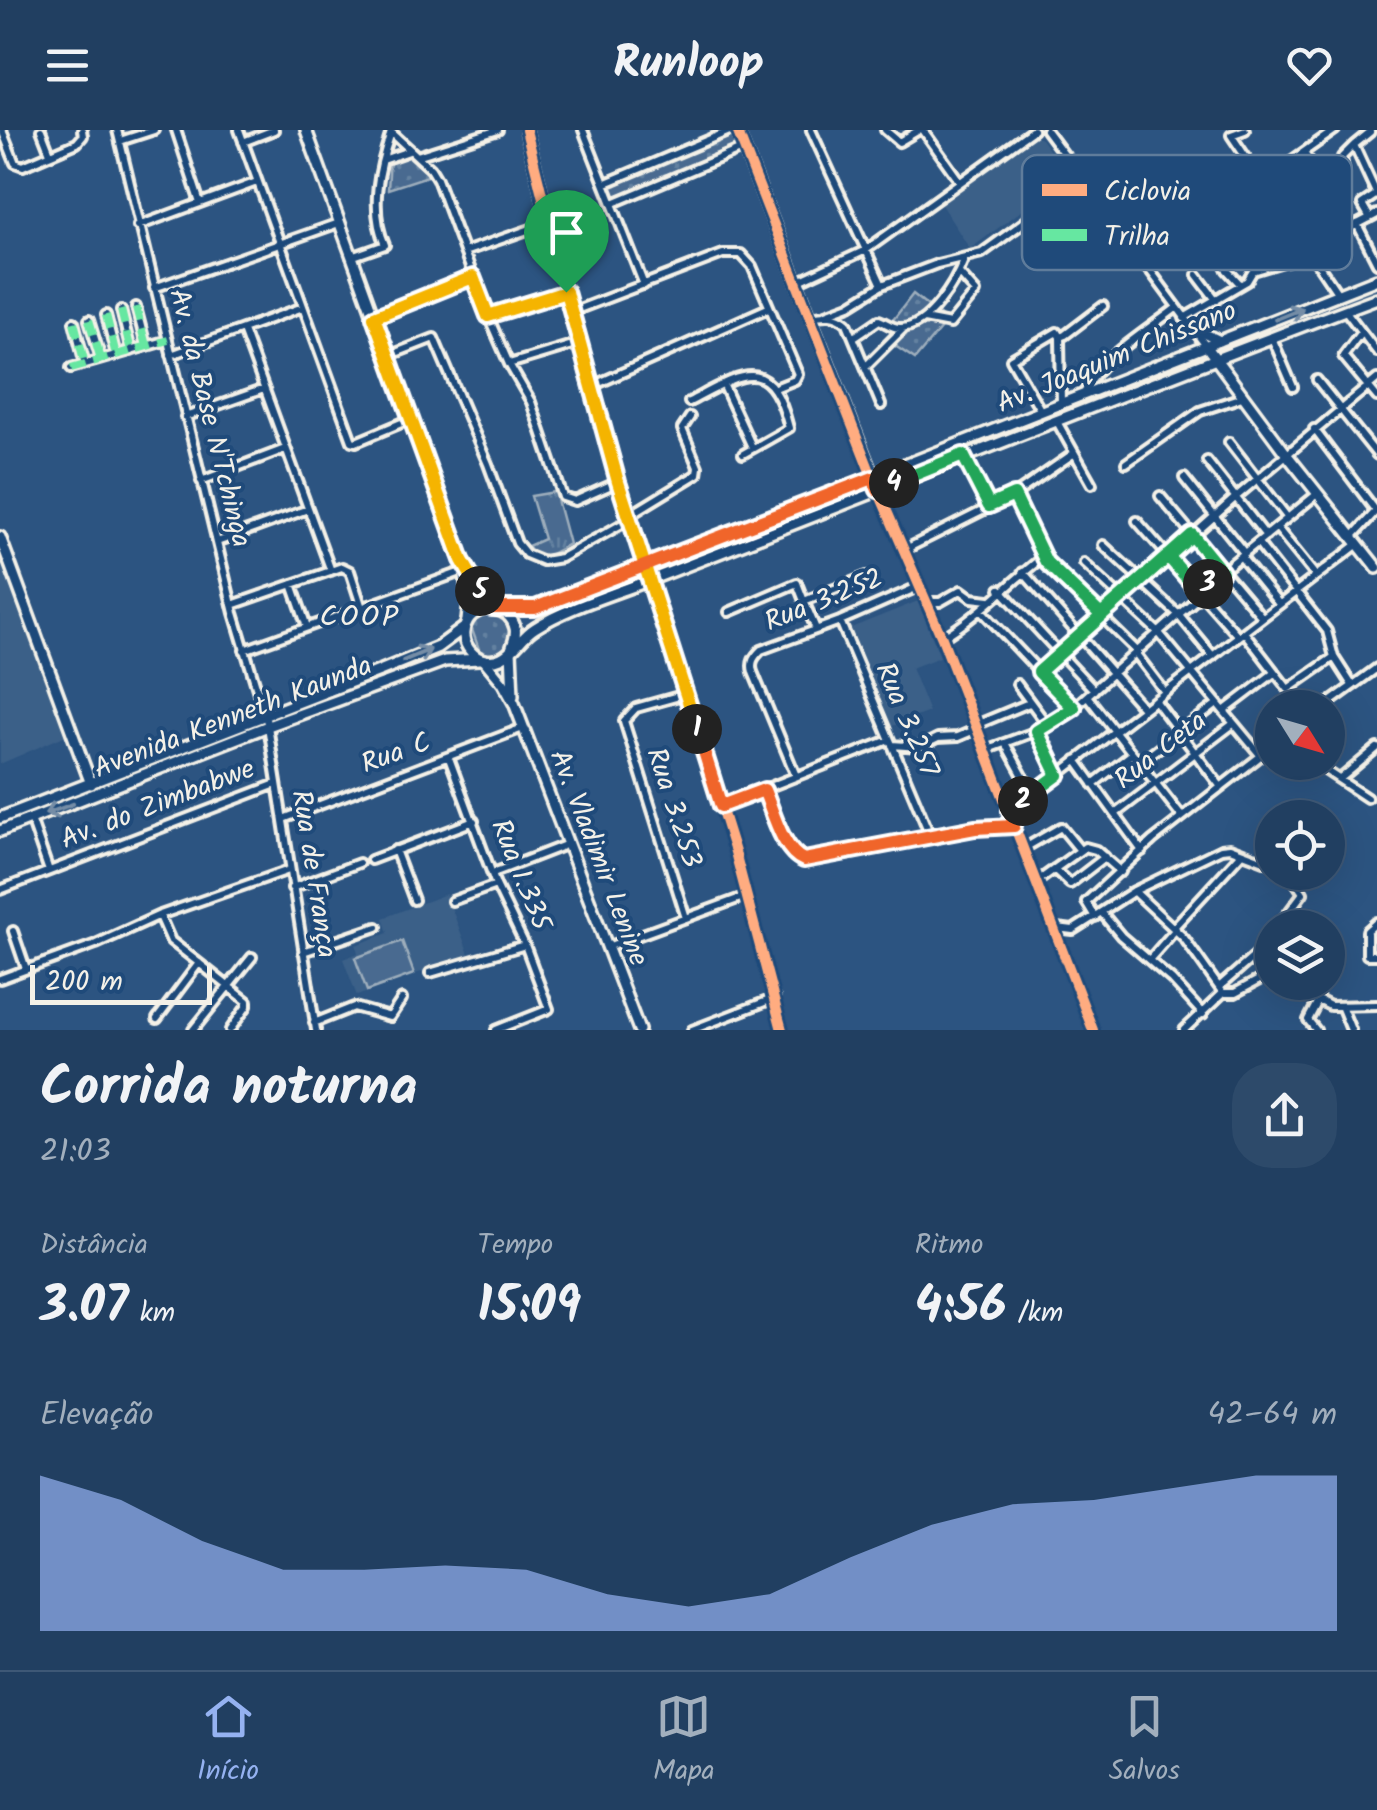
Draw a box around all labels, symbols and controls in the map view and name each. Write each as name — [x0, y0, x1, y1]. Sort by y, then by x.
text: Runloop — [613, 29, 764, 101]
icon: menu — [40, 38, 95, 93]
icon: heart — [1282, 38, 1337, 93]
legend — [1022, 155, 1352, 270]
text: Ciclovia — [1104, 170, 1191, 215]
pin — [524, 190, 609, 293]
icon: arrive — [539, 205, 594, 260]
text: Trilha — [1104, 215, 1170, 260]
street label: Av. da Base N'Tchinga — [155, 284, 263, 552]
street label: Av. Joaquim Chissano — [990, 289, 1244, 427]
one-way arrow — [1274, 303, 1304, 321]
pin: 4 — [869, 458, 919, 508]
text: 4 — [886, 460, 902, 505]
street label: Rua 3.252 — [758, 557, 890, 645]
pin: 3 — [1183, 559, 1233, 609]
text: 3 — [1200, 561, 1216, 606]
pin: 5 — [455, 566, 505, 616]
text: 5 — [473, 568, 487, 613]
district label: COOP — [319, 594, 401, 642]
street label: Avenida Kenneth Kaunda — [87, 644, 379, 792]
one-way arrow — [401, 645, 432, 663]
street label: Rua 3.257 — [862, 656, 951, 785]
north arrow — [1255, 690, 1345, 780]
map controls — [1255, 690, 1345, 1000]
street label: Rua Ceta — [1105, 700, 1217, 802]
pin: 1 — [672, 704, 722, 754]
text: 1 — [693, 706, 701, 751]
street label: Rua C — [355, 721, 437, 787]
street label: Rua 3.253 — [632, 742, 714, 874]
street label: Av. Vladimir Lenine — [536, 743, 660, 973]
street label: Av. do Zimbabwe — [54, 747, 262, 863]
pin: 2 — [998, 776, 1048, 826]
text: 2 — [1015, 778, 1031, 823]
street label: Rua de França — [278, 787, 348, 961]
button: locate — [1255, 800, 1345, 890]
one-way arrow — [44, 801, 75, 819]
street label: Rua 1.335 — [477, 813, 563, 939]
button: layers — [1255, 910, 1345, 1000]
scale bar — [30, 960, 212, 1004]
text: 200 m — [45, 960, 123, 1005]
text: Corrida noturna — [40, 1046, 418, 1133]
button: share — [1232, 1063, 1337, 1168]
text: 21:03 — [40, 1127, 111, 1178]
text: Distância — [40, 1223, 148, 1268]
text: Tempo — [477, 1223, 553, 1268]
text: Ritmo — [915, 1223, 983, 1268]
text: 3.07 — [40, 1268, 128, 1348]
text: 15:09 — [477, 1268, 581, 1348]
text: 4:56 — [915, 1268, 1007, 1348]
text: km — [128, 1291, 175, 1336]
text: /km — [1007, 1291, 1063, 1336]
text: Elevação — [40, 1390, 153, 1441]
text: 42–64 m — [1208, 1390, 1337, 1441]
tab: Início — [197, 1689, 259, 1794]
tab: Mapa — [653, 1689, 715, 1794]
tab: Salvos — [1109, 1689, 1180, 1794]

